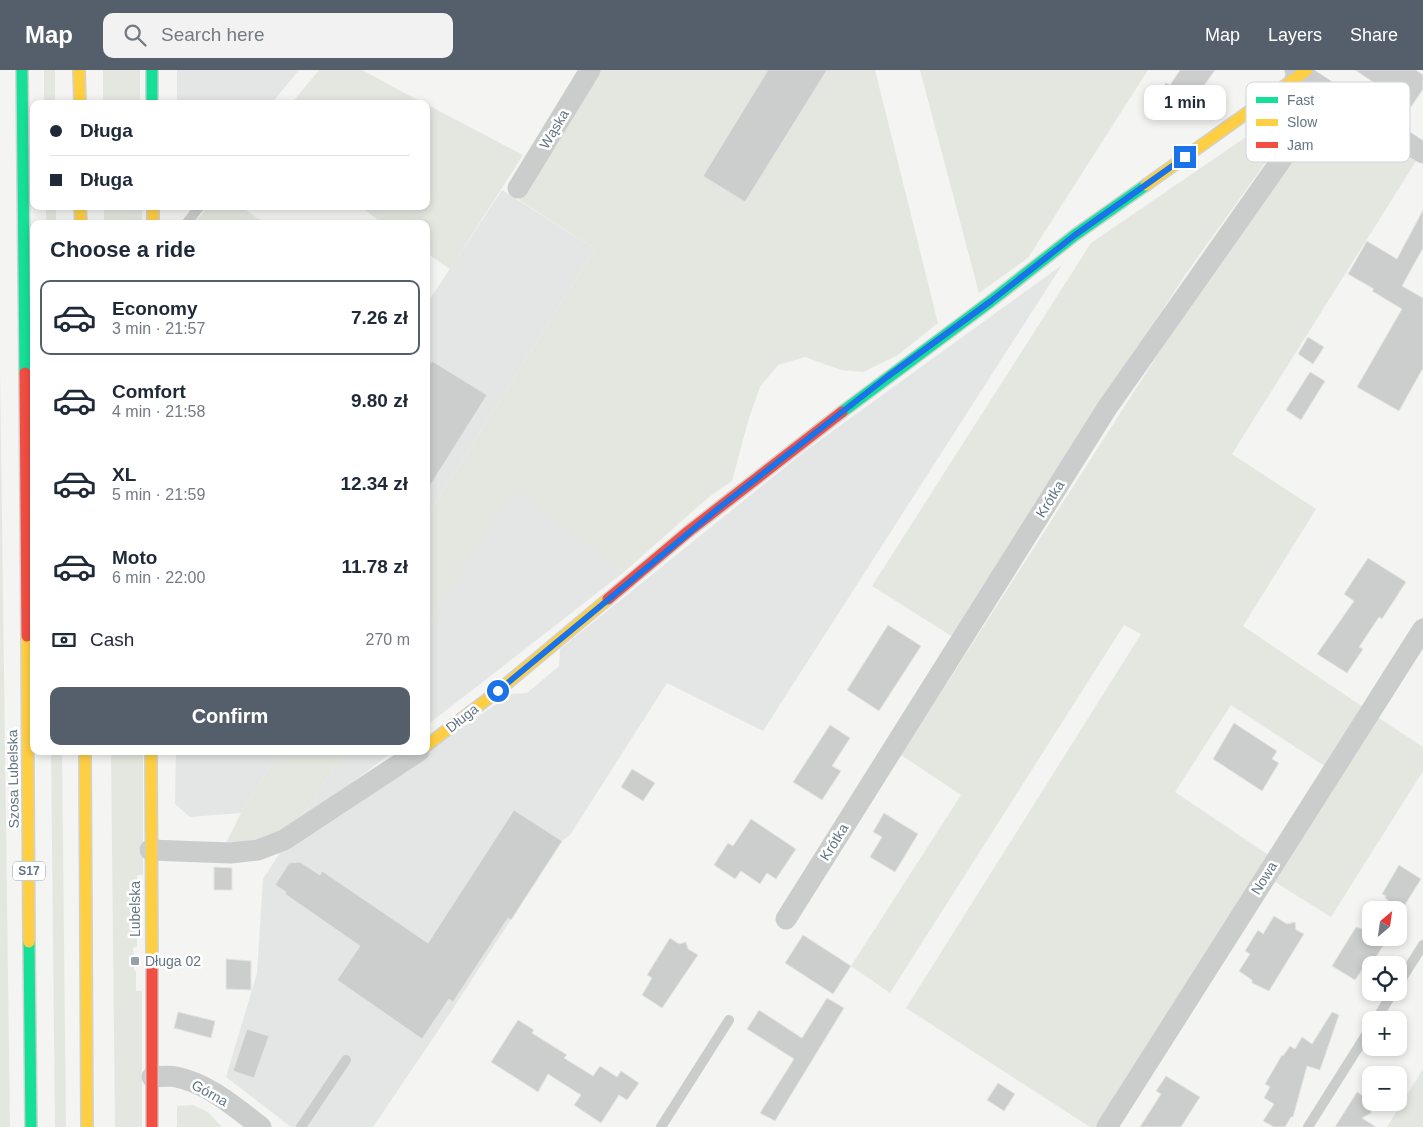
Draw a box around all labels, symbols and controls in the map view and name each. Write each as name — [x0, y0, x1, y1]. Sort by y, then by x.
search box — [103, 13, 453, 58]
text: Map — [25, 21, 73, 48]
icon: search — [121, 21, 149, 49]
text: Search here — [161, 24, 265, 45]
text: Map — [1205, 25, 1240, 45]
text: Layers — [1268, 25, 1322, 45]
text: Share — [1350, 25, 1398, 45]
legend — [1246, 82, 1410, 162]
callout: 1 min — [1144, 84, 1226, 119]
text: Fast — [1287, 92, 1314, 108]
text: 1 min — [1164, 94, 1206, 111]
street label: Wąska — [536, 106, 572, 151]
text: Slow — [1287, 114, 1318, 130]
text: Długa — [80, 120, 133, 141]
text: Jam — [1287, 137, 1313, 153]
route end — [1174, 146, 1196, 168]
text: Długa — [80, 169, 133, 190]
text: Choose a ride — [50, 237, 195, 262]
icon: car — [52, 295, 97, 340]
text: Economy — [112, 298, 198, 319]
text: 7.26 zł — [351, 307, 408, 328]
text: 3 min · 21:57 — [112, 320, 205, 337]
icon: car — [52, 378, 97, 423]
text: Comfort — [112, 381, 186, 402]
text: 9.80 zł — [351, 390, 408, 411]
text: 4 min · 21:58 — [112, 403, 205, 420]
icon: car — [52, 461, 97, 506]
text: XL — [112, 464, 136, 485]
text: 12.34 zł — [340, 473, 408, 494]
street label: Krótka — [1032, 477, 1068, 520]
text: 5 min · 21:59 — [112, 486, 205, 503]
icon: car — [52, 544, 97, 589]
text: Moto — [112, 547, 157, 568]
text: 11.78 zł — [341, 556, 408, 577]
text: 6 min · 22:00 — [112, 569, 205, 586]
icon: cash — [50, 626, 78, 654]
text: Cash — [90, 629, 134, 650]
text: 270 m — [366, 631, 410, 648]
route start — [487, 680, 509, 702]
button: Confirm — [50, 687, 410, 745]
street label: Długa — [443, 700, 482, 736]
street label: Szosa Lubelska — [4, 729, 22, 829]
street label: Krótka — [816, 820, 852, 863]
street label: Nowa — [1248, 858, 1280, 897]
road number: S17 — [13, 861, 45, 880]
street label: Lubelska — [127, 881, 143, 937]
north arrow — [1362, 901, 1408, 946]
map controls — [1362, 901, 1407, 1111]
place label: Długa 02 — [145, 953, 201, 969]
marker: Długa 02 — [129, 955, 141, 967]
button: locate — [1362, 956, 1407, 1001]
button: + — [1362, 1011, 1407, 1056]
button: − — [1362, 1066, 1407, 1111]
street label: Górna — [189, 1077, 231, 1110]

